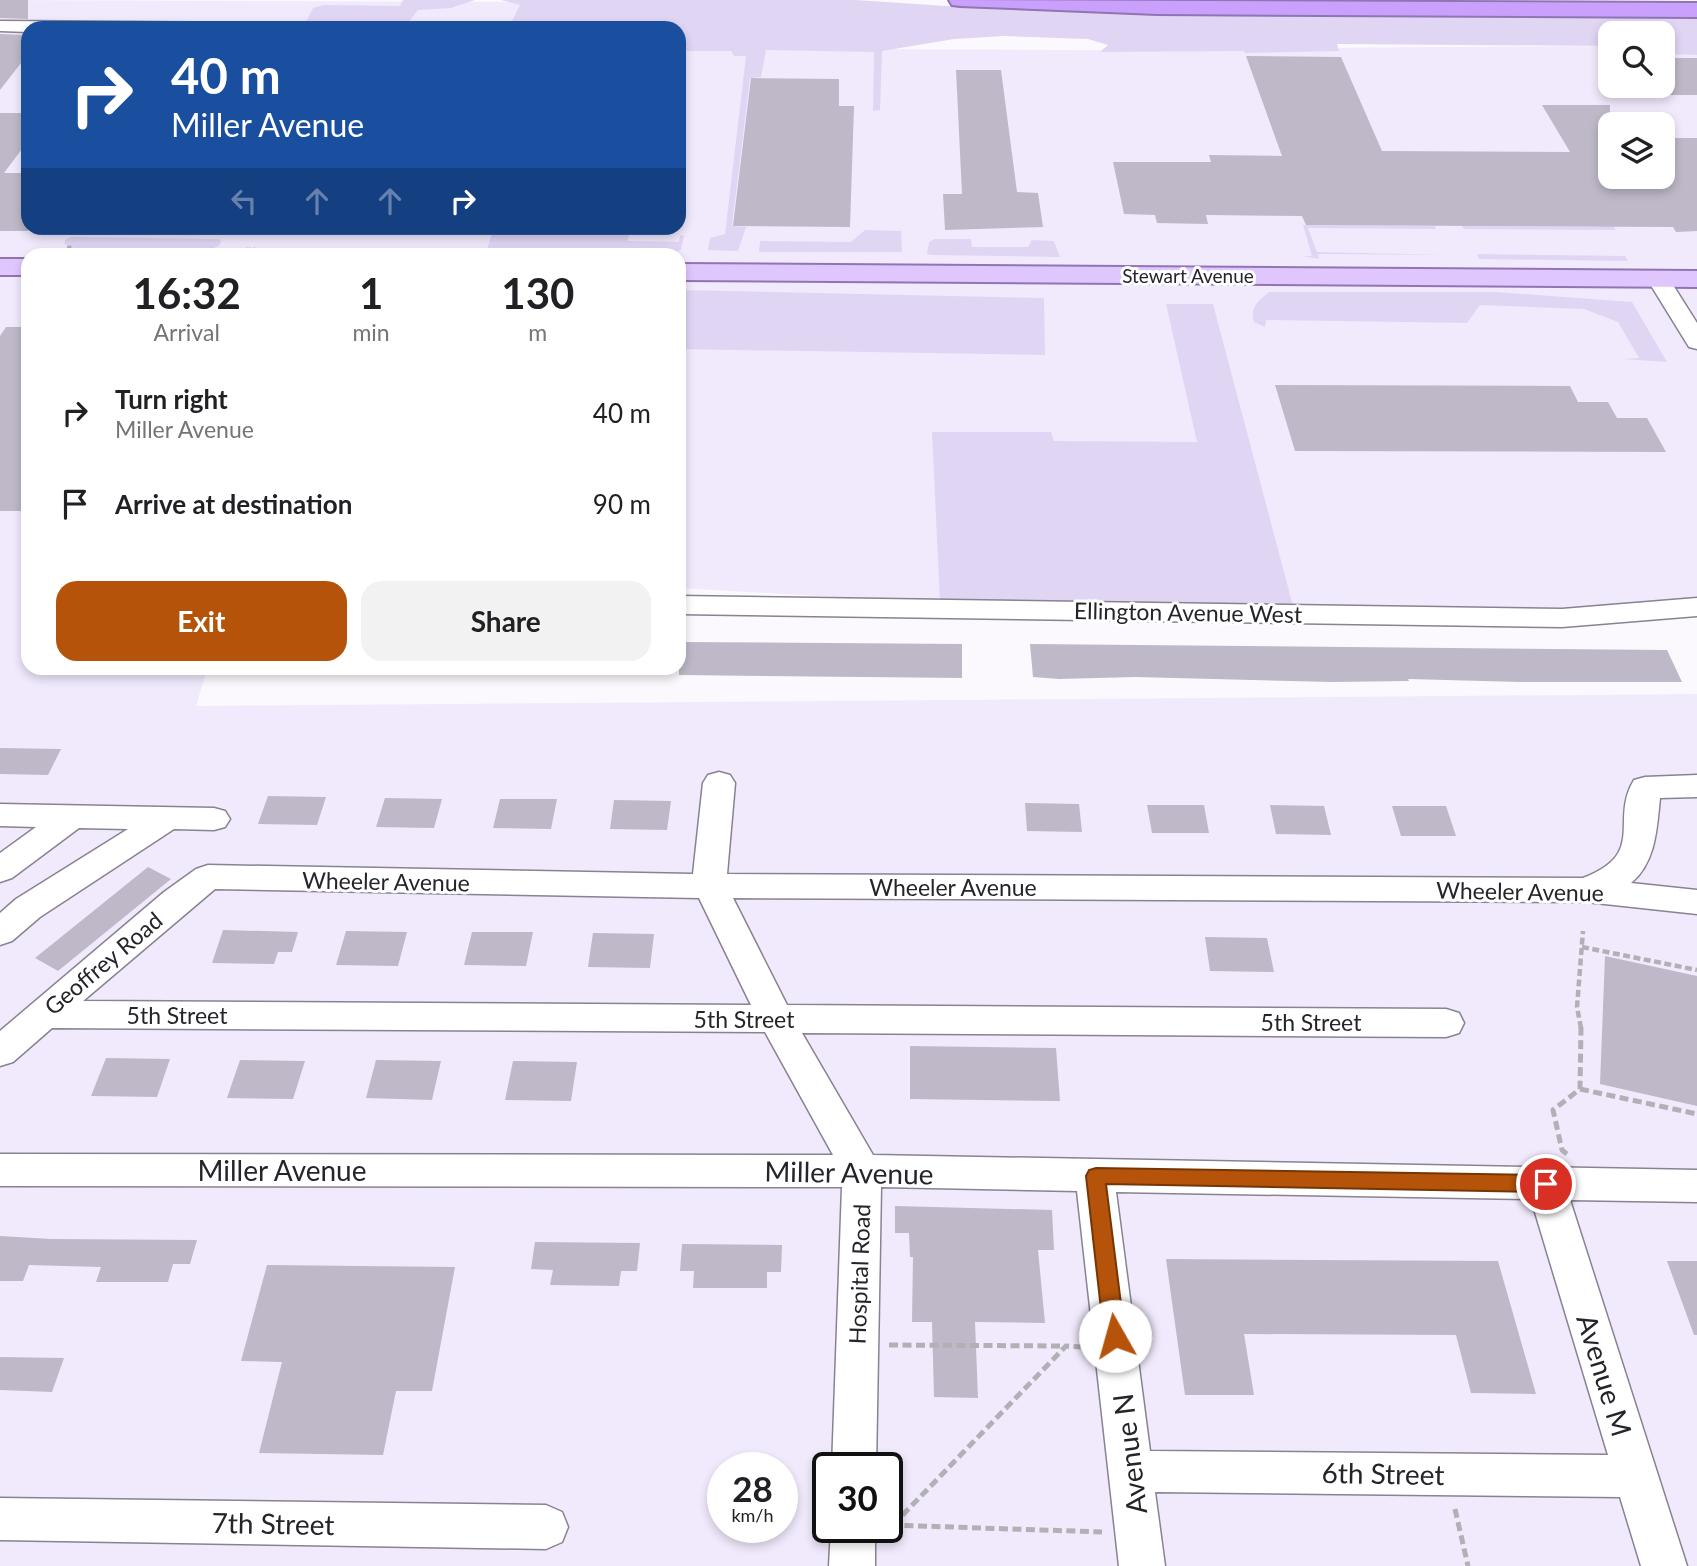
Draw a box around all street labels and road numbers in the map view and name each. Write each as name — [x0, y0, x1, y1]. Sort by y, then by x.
street label: Stewart Avenue — [1122, 264, 1254, 287]
street label: Ellington Avenue West — [1074, 596, 1303, 628]
street label: Wheeler Avenue — [302, 866, 470, 896]
street label: Wheeler Avenue — [869, 873, 1037, 901]
street label: Wheeler Avenue — [1436, 876, 1604, 906]
street label: Geoffrey Road — [39, 906, 167, 1020]
street label: 5th Street — [127, 1001, 228, 1029]
street label: 5th Street — [694, 1005, 795, 1033]
street label: 5th Street — [1261, 1008, 1362, 1036]
street label: Miller Avenue — [197, 1153, 367, 1187]
street label: Miller Avenue — [764, 1154, 934, 1190]
street label: Hospital Road — [843, 1203, 875, 1345]
street label: Avenue M — [1570, 1310, 1640, 1440]
street label: Avenue N — [1105, 1392, 1153, 1516]
street label: 6th Street — [1321, 1455, 1445, 1491]
street label: 7th Street — [211, 1505, 335, 1541]

